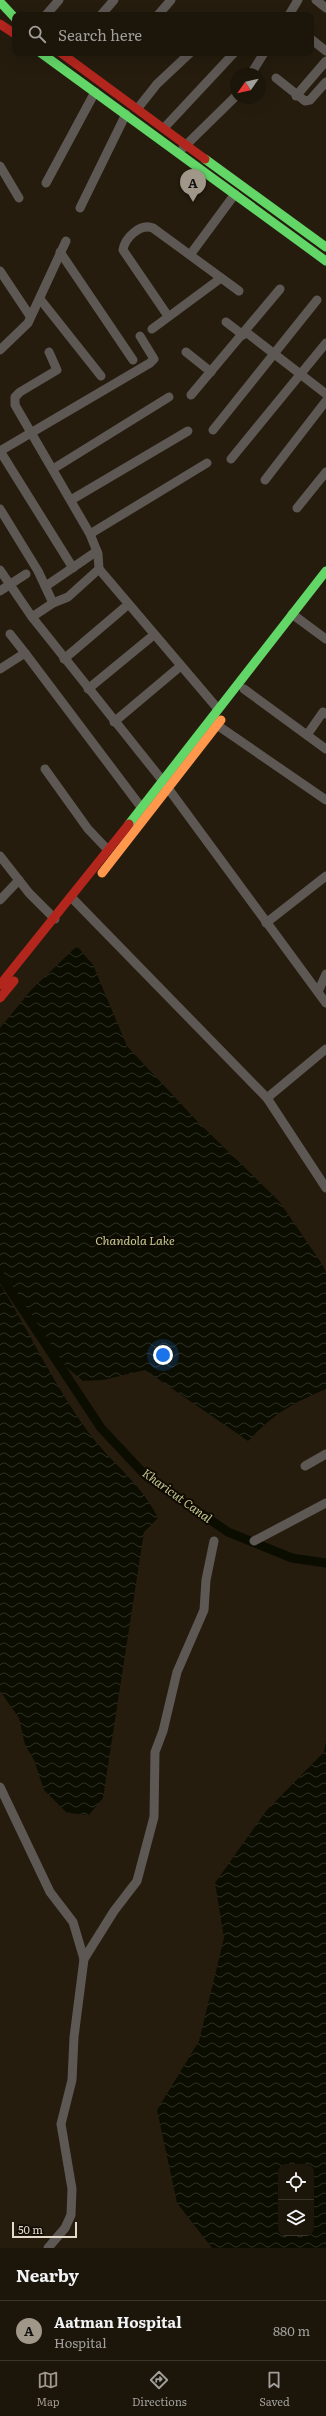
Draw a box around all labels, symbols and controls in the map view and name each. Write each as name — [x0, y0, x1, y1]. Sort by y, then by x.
search box — [12, 12, 314, 56]
icon: search — [26, 23, 48, 45]
text: Search here — [58, 23, 142, 46]
north arrow — [230, 68, 266, 104]
pin: A — [180, 169, 206, 202]
water label: Chandola Lake — [95, 1231, 175, 1249]
your location — [153, 1345, 173, 1365]
water label: Kharicut Canal — [139, 1464, 217, 1527]
map controls — [278, 2164, 314, 2236]
button: locate — [278, 2164, 314, 2200]
button: layers — [278, 2200, 314, 2236]
scale bar — [12, 2220, 77, 2239]
text: 50 m — [18, 2221, 43, 2237]
text: Nearby — [16, 2262, 79, 2287]
text: Aatman Hospital — [54, 2310, 182, 2333]
text: A — [24, 2321, 34, 2340]
text: 880 m — [273, 2321, 310, 2340]
text: Hospital — [54, 2333, 107, 2352]
tab: Map — [36, 2369, 60, 2409]
tab: Directions — [132, 2369, 187, 2409]
tab: Saved — [259, 2369, 290, 2409]

